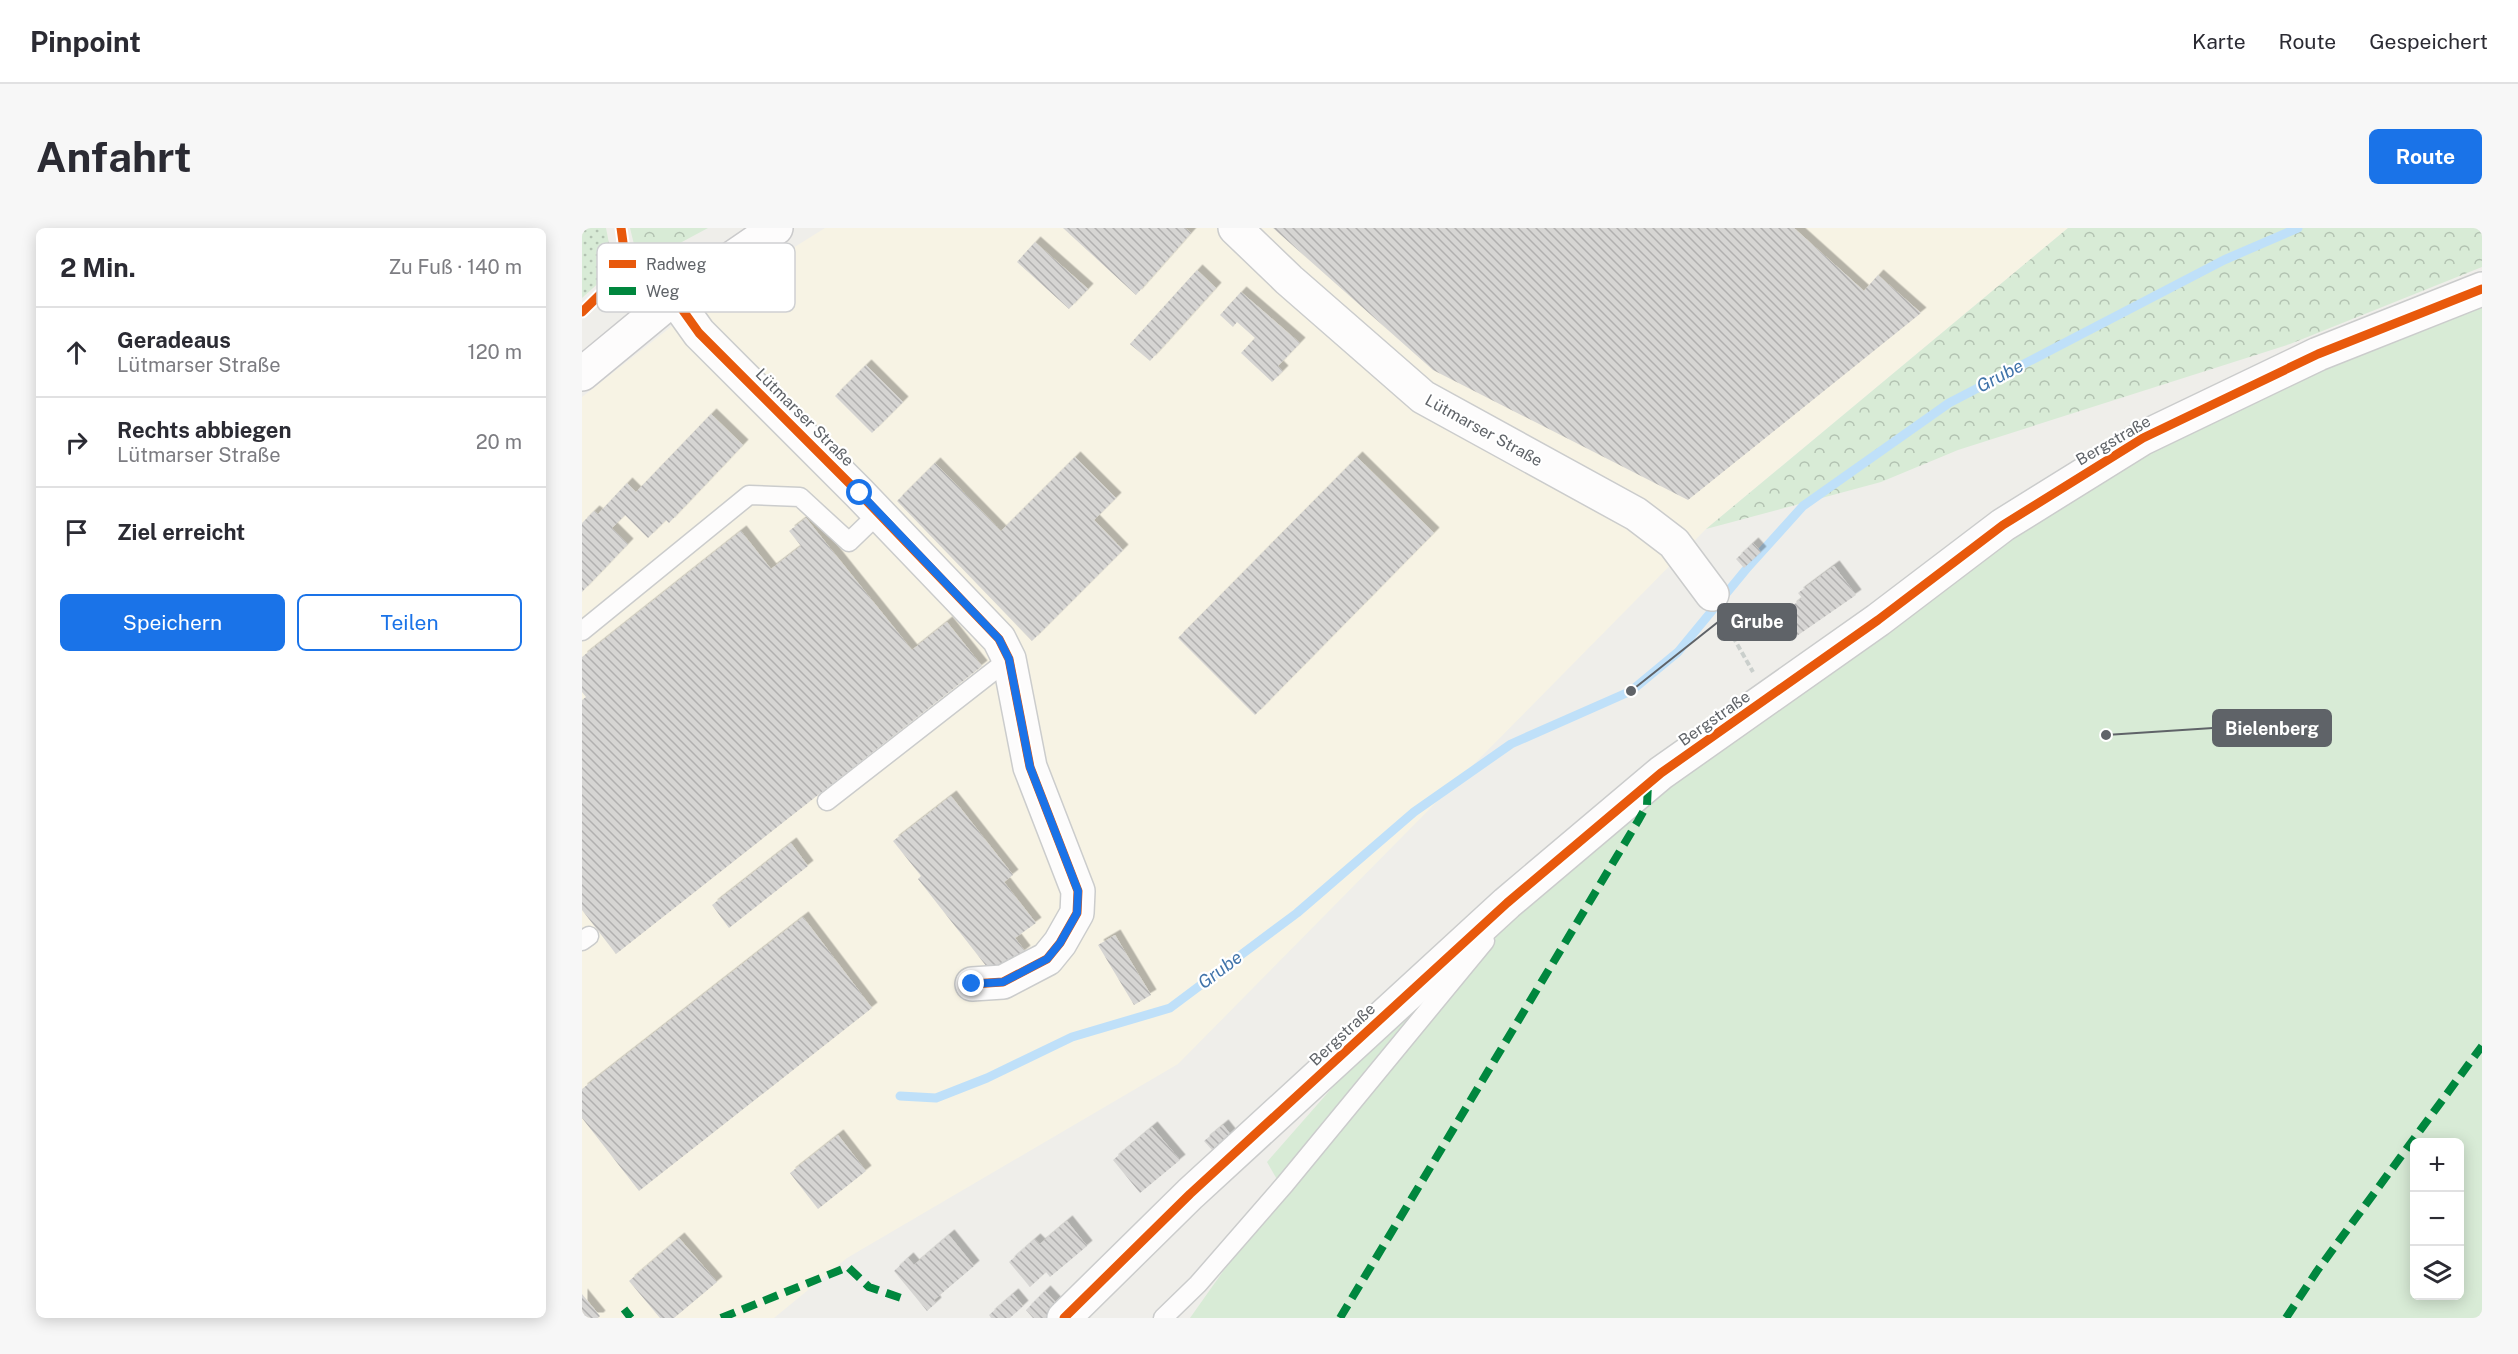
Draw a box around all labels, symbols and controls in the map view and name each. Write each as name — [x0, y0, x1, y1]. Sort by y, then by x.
text: Pinpoint — [30, 25, 141, 58]
text: Karte — [2192, 29, 2246, 54]
text: Route — [2279, 29, 2336, 54]
text: Gespeichert — [2369, 29, 2488, 54]
button: Route — [2369, 129, 2482, 184]
text: Anfahrt — [36, 132, 192, 181]
legend — [597, 243, 795, 312]
text: 2 Min. — [60, 252, 136, 283]
text: Zu Fuß · 140 m — [388, 255, 522, 279]
text: Radweg — [646, 255, 706, 274]
text: Weg — [646, 282, 680, 301]
text: Geradeaus — [117, 327, 231, 353]
icon: ahead — [60, 336, 93, 369]
text: 120 m — [468, 340, 522, 364]
text: Lütmarser Straße — [117, 353, 281, 377]
water label: Grube — [1973, 354, 2027, 397]
street label: Lütmarser Straße — [752, 364, 858, 470]
street label: Lütmarser Straße — [1422, 390, 1546, 470]
street label: Bergstraße — [2073, 411, 2154, 469]
text: Rechts abbiegen — [117, 417, 292, 443]
icon: right — [60, 426, 93, 459]
text: 20 m — [476, 430, 522, 454]
text: Lütmarser Straße — [117, 443, 281, 467]
route start — [846, 479, 872, 505]
icon: arrive — [60, 516, 93, 549]
text: Ziel erreicht — [117, 519, 245, 545]
button: Speichern — [60, 594, 285, 651]
button: Teilen — [297, 594, 522, 651]
callout: Grube — [1718, 604, 1796, 640]
text: Grube — [1730, 611, 1784, 632]
street label: Bergstraße — [1675, 687, 1754, 750]
callout: Bielenberg — [2213, 710, 2331, 746]
text: Bielenberg — [2225, 718, 2319, 739]
water label: Grube — [1193, 946, 1246, 993]
route end — [958, 970, 984, 996]
street label: Bergstraße — [1306, 999, 1379, 1070]
map controls — [2410, 1138, 2464, 1300]
button: + — [2410, 1138, 2464, 1192]
button: − — [2410, 1192, 2464, 1246]
button: layers — [2410, 1246, 2464, 1300]

